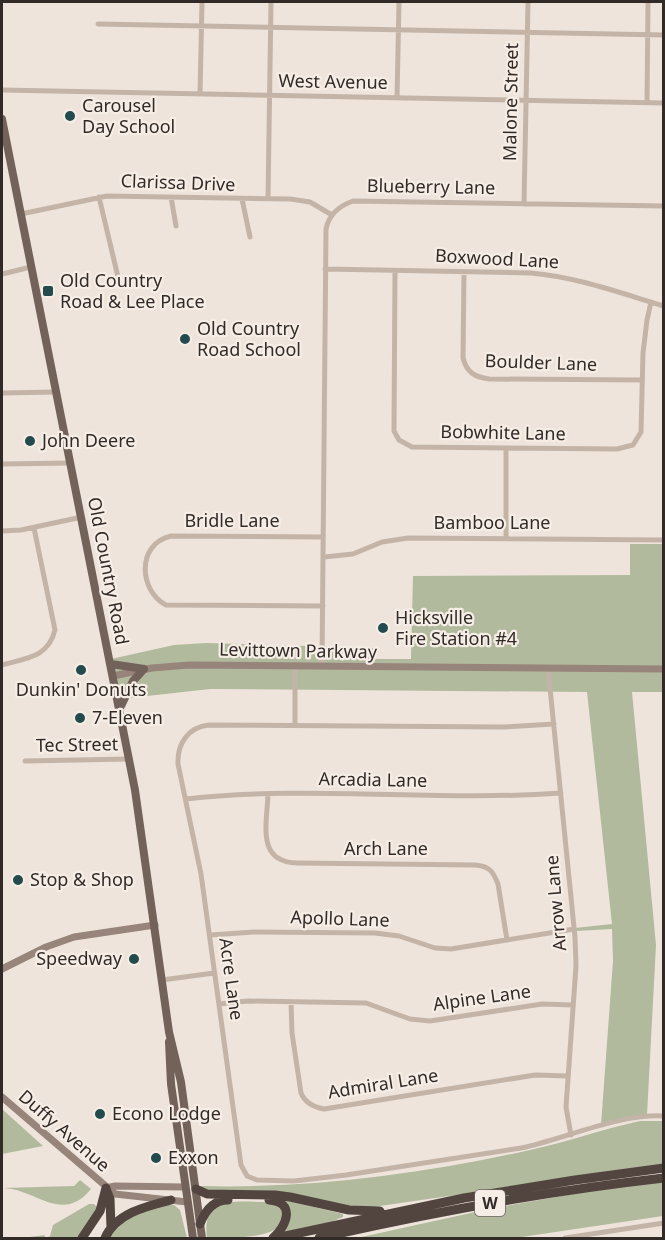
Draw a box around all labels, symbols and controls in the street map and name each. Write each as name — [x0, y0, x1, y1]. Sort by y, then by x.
street label: Malone Street — [497, 42, 523, 161]
street label: West Avenue — [278, 68, 388, 94]
place label: Carousel Day School — [82, 93, 175, 138]
marker: Carousel Day School — [63, 109, 77, 123]
street label: Clarissa Drive — [120, 168, 236, 196]
street label: Blueberry Lane — [367, 173, 495, 199]
street label: Boxwood Lane — [434, 243, 560, 273]
place label: Old Country Road & Lee Place — [60, 268, 205, 313]
marker: Old Country Road & Lee Place — [41, 284, 55, 298]
place label: Old Country Road School — [197, 316, 301, 361]
marker: Old Country Road School — [178, 332, 192, 346]
street label: Boulder Lane — [484, 348, 598, 376]
street label: Bobwhite Lane — [440, 419, 566, 445]
place label: John Deere — [40, 428, 135, 452]
marker: John Deere — [23, 434, 37, 448]
street label: Old Country Road — [83, 495, 135, 647]
street label: Bridle Lane — [184, 508, 280, 532]
street label: Bamboo Lane — [434, 510, 550, 534]
place label: Hicksville Fire Station #4 — [395, 605, 517, 650]
marker: Hicksville Fire Station #4 — [376, 621, 390, 635]
street label: Levittown Parkway — [219, 637, 378, 663]
marker: Dunkin' Donuts — [74, 663, 88, 677]
place label: Dunkin' Donuts — [16, 677, 146, 701]
place label: 7-Eleven — [92, 705, 163, 729]
marker: 7-Eleven — [73, 711, 87, 725]
street label: Tec Street — [36, 731, 119, 757]
street label: Arcadia Lane — [319, 766, 428, 792]
street label: Arch Lane — [344, 836, 428, 860]
street label: Arrow Lane — [539, 854, 571, 952]
place label: Stop & Shop — [30, 867, 134, 891]
marker: Stop & Shop — [11, 873, 25, 887]
street label: Apollo Lane — [290, 904, 390, 932]
street label: Acre Lane — [214, 936, 250, 1022]
place label: Speedway — [36, 946, 123, 970]
marker: Speedway — [127, 952, 141, 966]
street label: Alpine Lane — [431, 978, 532, 1016]
street label: Admiral Lane — [326, 1062, 440, 1104]
street label: Duffy Avenue — [14, 1084, 115, 1177]
place label: Econo Lodge — [112, 1101, 221, 1125]
marker: Econo Lodge — [93, 1107, 107, 1121]
place label: Exxon — [168, 1145, 219, 1169]
marker: Exxon — [149, 1151, 163, 1165]
road number: W — [475, 1190, 505, 1216]

